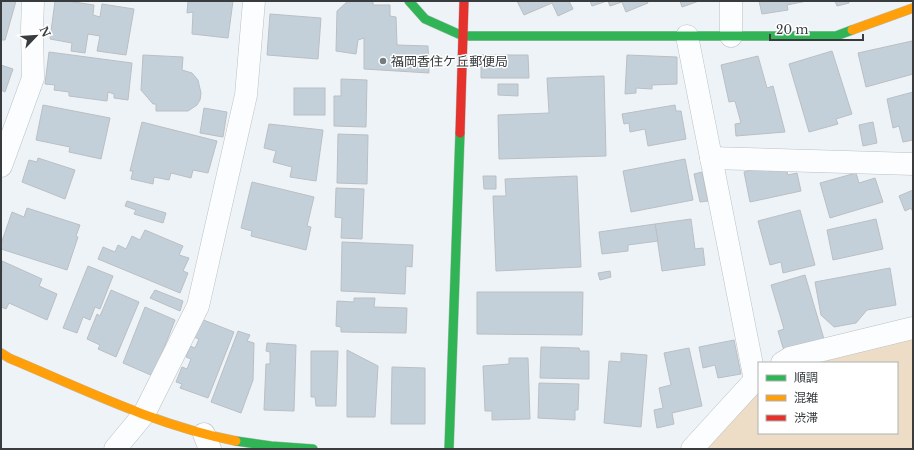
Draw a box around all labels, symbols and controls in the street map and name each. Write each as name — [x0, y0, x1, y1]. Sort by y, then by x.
north arrow — [16, 16, 56, 56]
scale bar — [770, 16, 863, 42]
text: 20 m — [776, 22, 808, 37]
text: N — [37, 24, 54, 40]
place label: 福岡香住ケ丘郵便局 — [391, 53, 508, 70]
marker: 福岡香住ケ丘郵便局 — [378, 56, 388, 66]
legend — [758, 362, 898, 434]
text: 順調 — [794, 370, 818, 385]
text: 混雑 — [794, 390, 818, 405]
text: 渋滞 — [794, 410, 818, 425]

